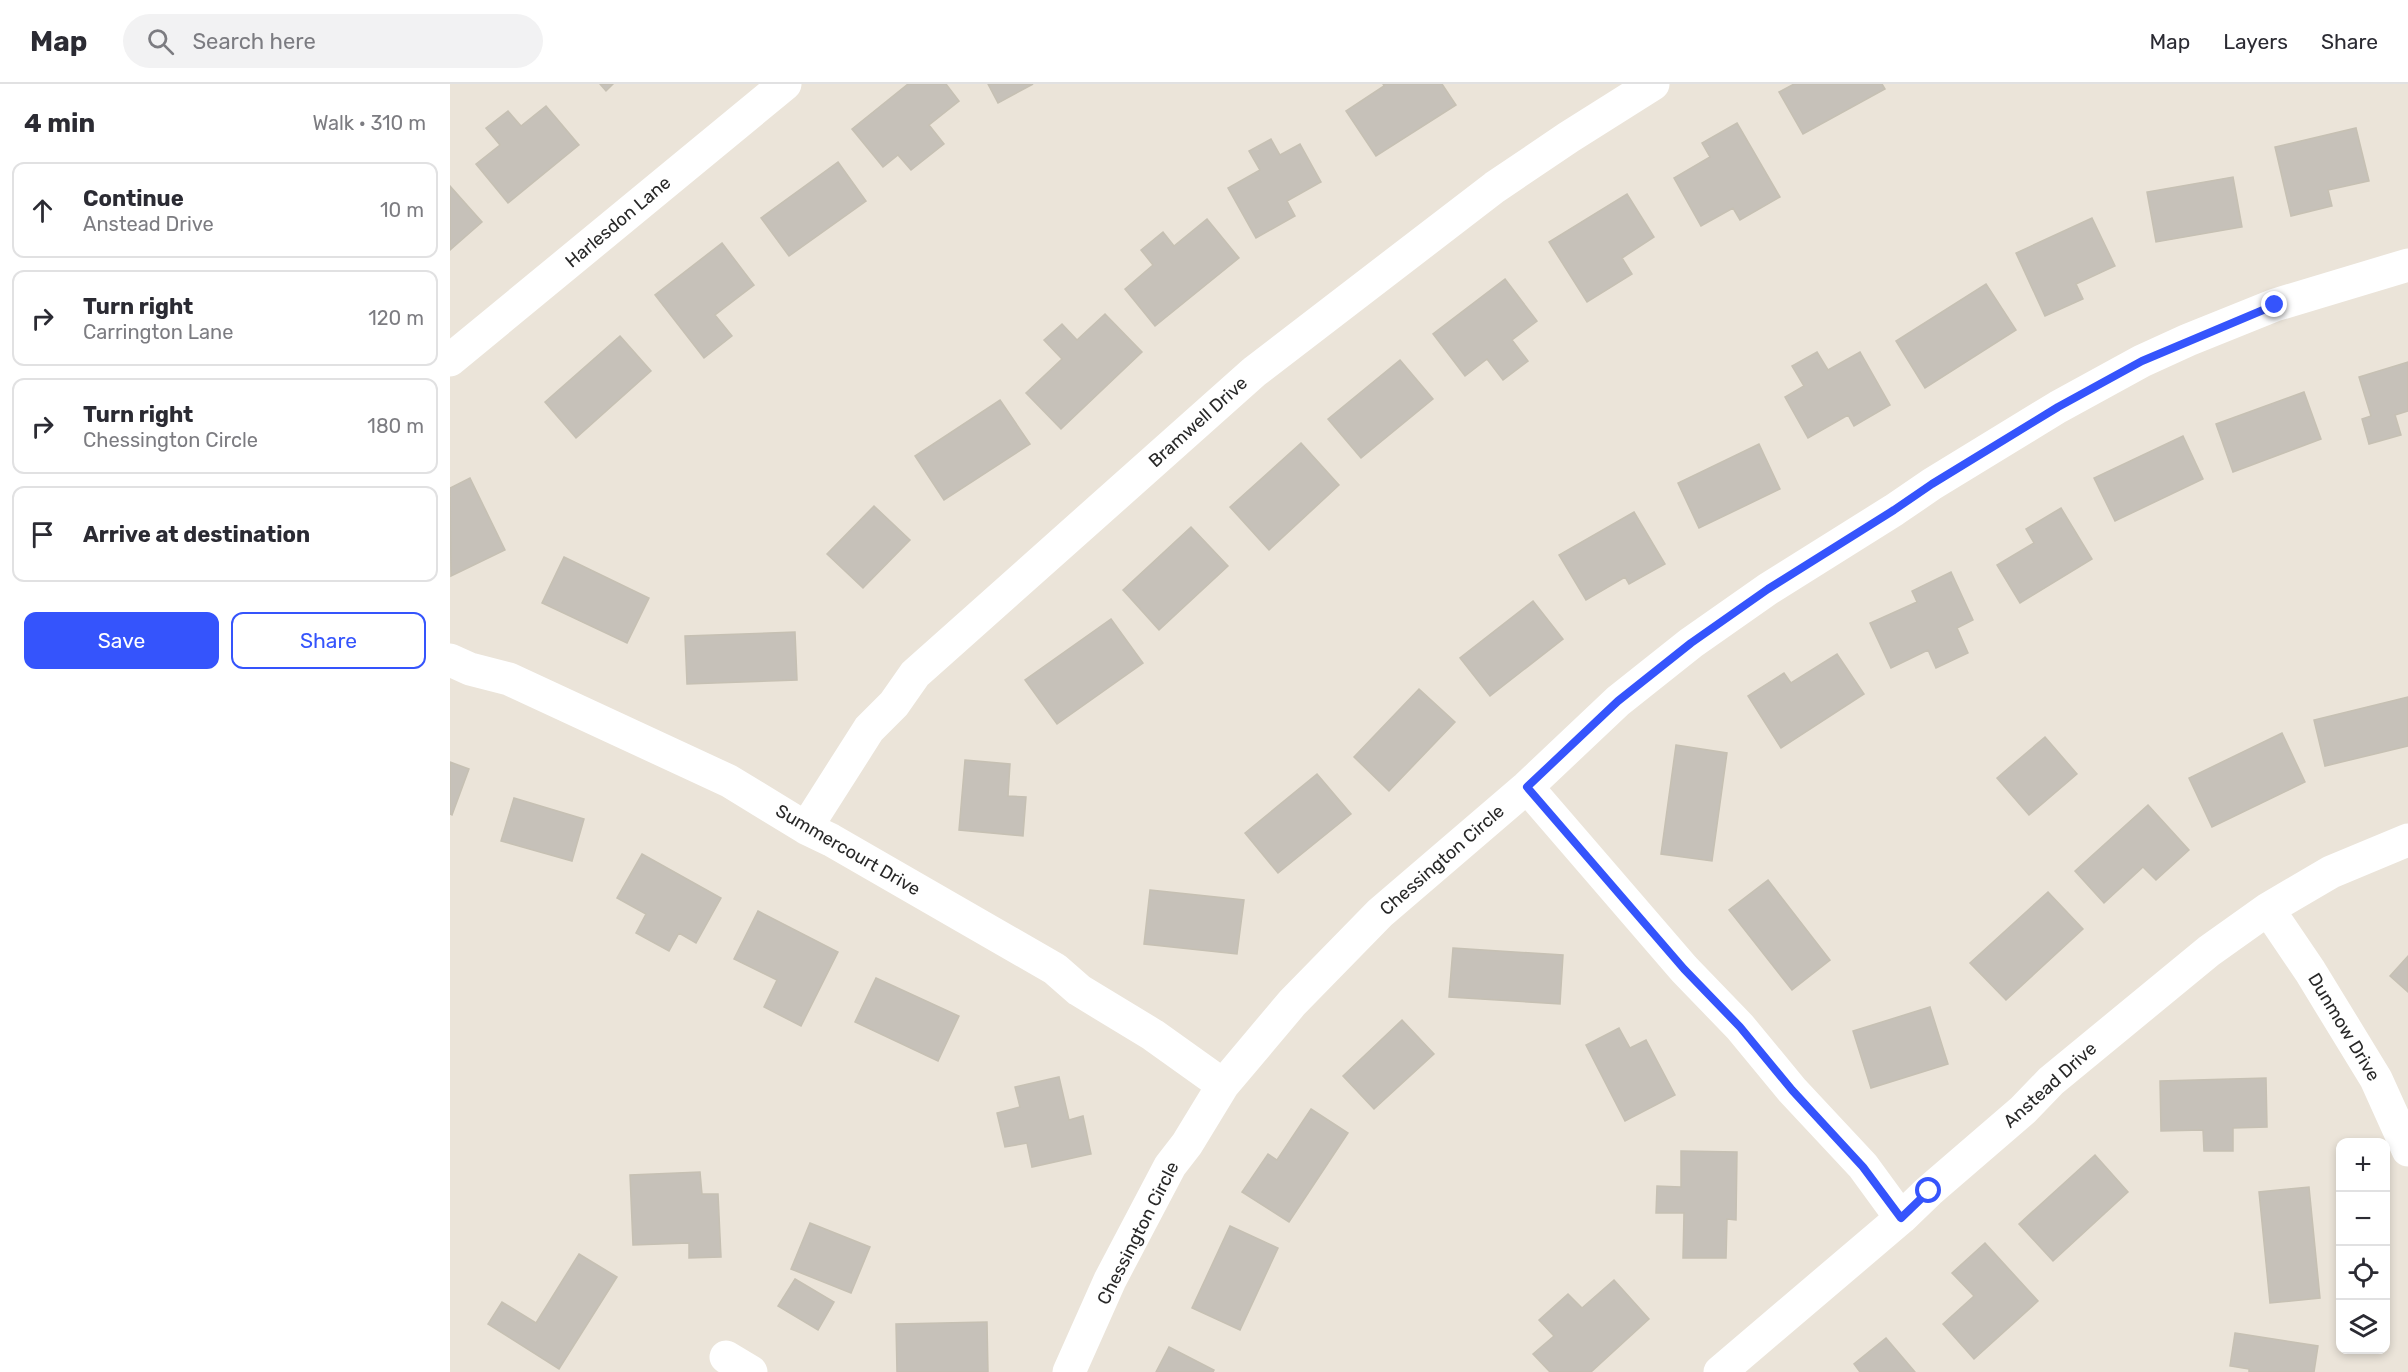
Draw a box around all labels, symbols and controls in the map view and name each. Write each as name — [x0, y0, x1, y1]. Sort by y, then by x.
search box — [123, 14, 543, 68]
text: Map — [30, 25, 87, 58]
icon: search — [144, 25, 177, 58]
text: Search here — [192, 28, 316, 55]
text: Map — [2149, 29, 2190, 54]
text: Layers — [2223, 29, 2288, 54]
text: Share — [2321, 29, 2378, 54]
text: 4 min — [24, 108, 95, 139]
text: Walk · 310 m — [312, 111, 426, 135]
street label: Harlesdon Lane — [561, 172, 675, 272]
text: Continue — [83, 185, 184, 212]
icon: ahead — [26, 194, 59, 227]
text: 10 m — [380, 198, 424, 222]
text: Anstead Drive — [83, 212, 214, 236]
route end — [2261, 291, 2287, 317]
text: Turn right — [83, 293, 193, 320]
icon: right — [26, 302, 59, 335]
text: 120 m — [368, 306, 424, 330]
text: Carrington Lane — [83, 320, 233, 344]
street label: Bramwell Drive — [1144, 372, 1252, 472]
text: Turn right — [83, 401, 193, 428]
icon: right — [26, 410, 59, 443]
text: 180 m — [367, 414, 424, 438]
text: Chessington Circle — [83, 428, 258, 452]
icon: arrive — [26, 518, 59, 551]
text: Arrive at destination — [83, 521, 310, 548]
button: Save — [24, 612, 219, 669]
button: Share — [231, 612, 426, 669]
street label: Summercourt Drive — [772, 800, 924, 900]
street label: Chessington Circle — [1375, 800, 1509, 920]
street label: Dunmow Drive — [2303, 969, 2385, 1085]
street label: Anstead Drive — [1999, 1037, 2101, 1133]
map controls — [2336, 1138, 2390, 1354]
button: + — [2336, 1138, 2390, 1192]
street label: Chessington Circle — [1092, 1158, 1184, 1308]
route start — [1915, 1177, 1941, 1203]
button: − — [2336, 1192, 2390, 1246]
button: locate — [2336, 1246, 2390, 1300]
button: layers — [2336, 1300, 2390, 1354]

